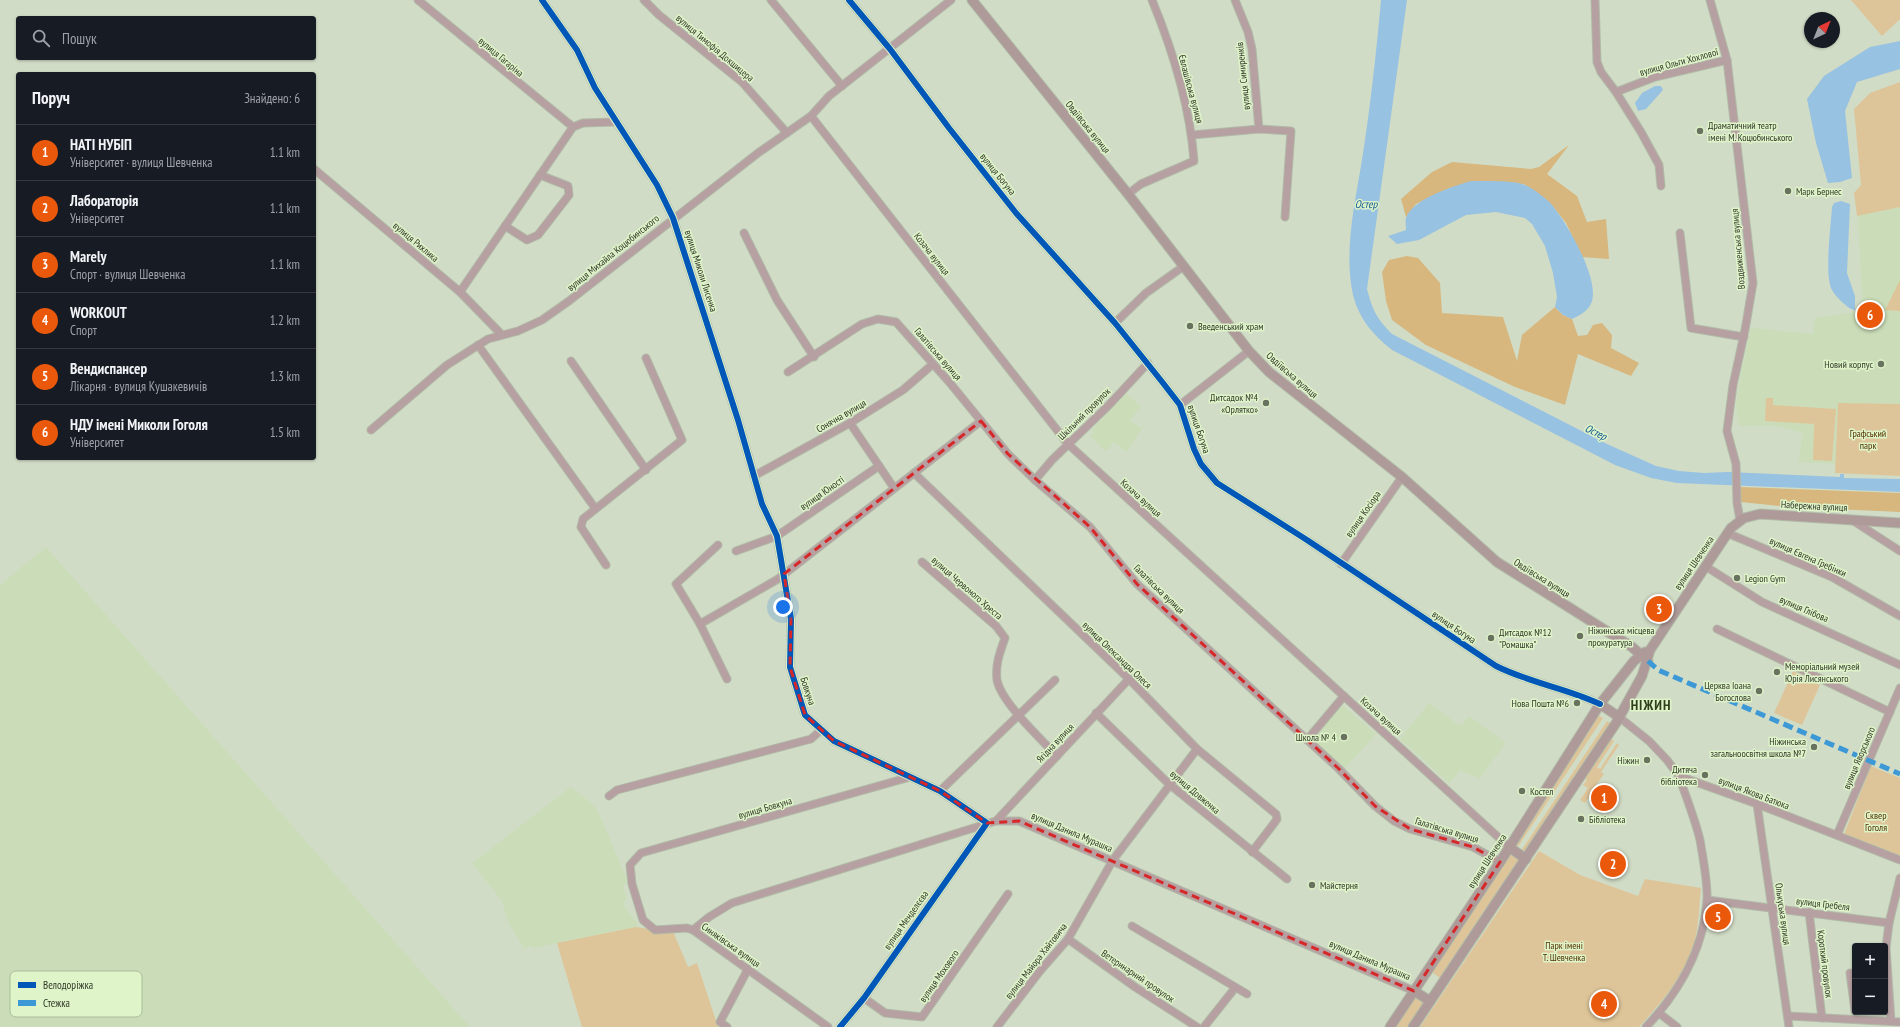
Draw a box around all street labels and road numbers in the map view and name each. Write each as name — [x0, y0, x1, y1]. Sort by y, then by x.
street label: вулиця Тимофія Докшицера — [673, 12, 757, 84]
street label: вулиця Гагаріна — [476, 34, 526, 80]
street label: вулиця Симиренків — [1233, 42, 1253, 110]
street label: вулиця Ольги Хохлової — [1638, 45, 1721, 79]
street label: Євлашівська вулиця — [1176, 53, 1206, 125]
street label: Овдіївська вулиця — [1063, 98, 1113, 156]
street label: вулиця Богуна — [977, 150, 1019, 198]
street label: Воздвиженська вулиця — [1728, 208, 1748, 290]
street label: вулиця Михайла Коцюбинського — [564, 212, 662, 294]
street label: вулиця Рихлика — [390, 219, 442, 265]
street label: вулиця Миколи Лисенка — [682, 229, 720, 313]
street label: Козача вулиця — [911, 230, 953, 278]
street label: Галатівська вулиця — [911, 325, 965, 383]
street label: Овдіївська вулиця — [1264, 349, 1321, 401]
street label: Шкільний провулок — [1055, 385, 1113, 443]
street label: Сонячна вулиця — [814, 396, 868, 436]
street label: вулиця Богуна — [1185, 403, 1213, 455]
street label: вулиця Юності — [797, 473, 847, 513]
street label: Козача вулиця — [1118, 476, 1164, 520]
street label: вулиця Косіора — [1342, 488, 1384, 540]
street label: Набережна вулиця — [1780, 498, 1848, 514]
street label: вулиця Шевченка — [1671, 534, 1717, 592]
street label: вулиця Євгена Гребінки — [1767, 534, 1849, 580]
street label: вулиця Червоного Хреста — [929, 554, 1005, 622]
street label: Овдіївська вулиця — [1511, 555, 1573, 601]
street label: Галатівська вулиця — [1131, 561, 1187, 617]
street label: вулиця Глібова — [1777, 593, 1831, 625]
street label: вулиця Богуна — [1429, 608, 1479, 646]
street label: вулиця Олександра Олеся — [1080, 619, 1154, 691]
street label: Бовкуна — [797, 675, 819, 707]
street label: Козача вулиця — [1358, 694, 1404, 738]
street label: Ягідна вулиця — [1034, 721, 1077, 765]
street label: вулиця Яворського — [1840, 725, 1878, 791]
street label: вулиця Довженка — [1167, 767, 1223, 817]
street label: вулиця Якова Батюка — [1717, 774, 1791, 812]
street label: вулиця Бовкуна — [737, 794, 793, 822]
street label: вулиця Данила Мурашка — [1029, 809, 1115, 855]
street label: Галатівська вулиця — [1414, 814, 1481, 846]
street label: вулиця Шевченка — [1465, 831, 1509, 891]
street label: Олькуська вулиця — [1772, 882, 1794, 946]
street label: вулиця Менделєєва — [881, 888, 931, 952]
street label: вулиця Гребеля — [1795, 894, 1851, 914]
street label: Синяківська вулиця — [699, 920, 763, 970]
street label: вулиця Майора Хайтовича — [1002, 920, 1070, 1002]
street label: Короткий провулок — [1814, 929, 1836, 999]
street label: вулиця Данила Мурашка — [1327, 937, 1413, 983]
street label: вулиця Мохового — [916, 947, 962, 1005]
street label: Ветеринарний провулок — [1099, 947, 1177, 1005]

